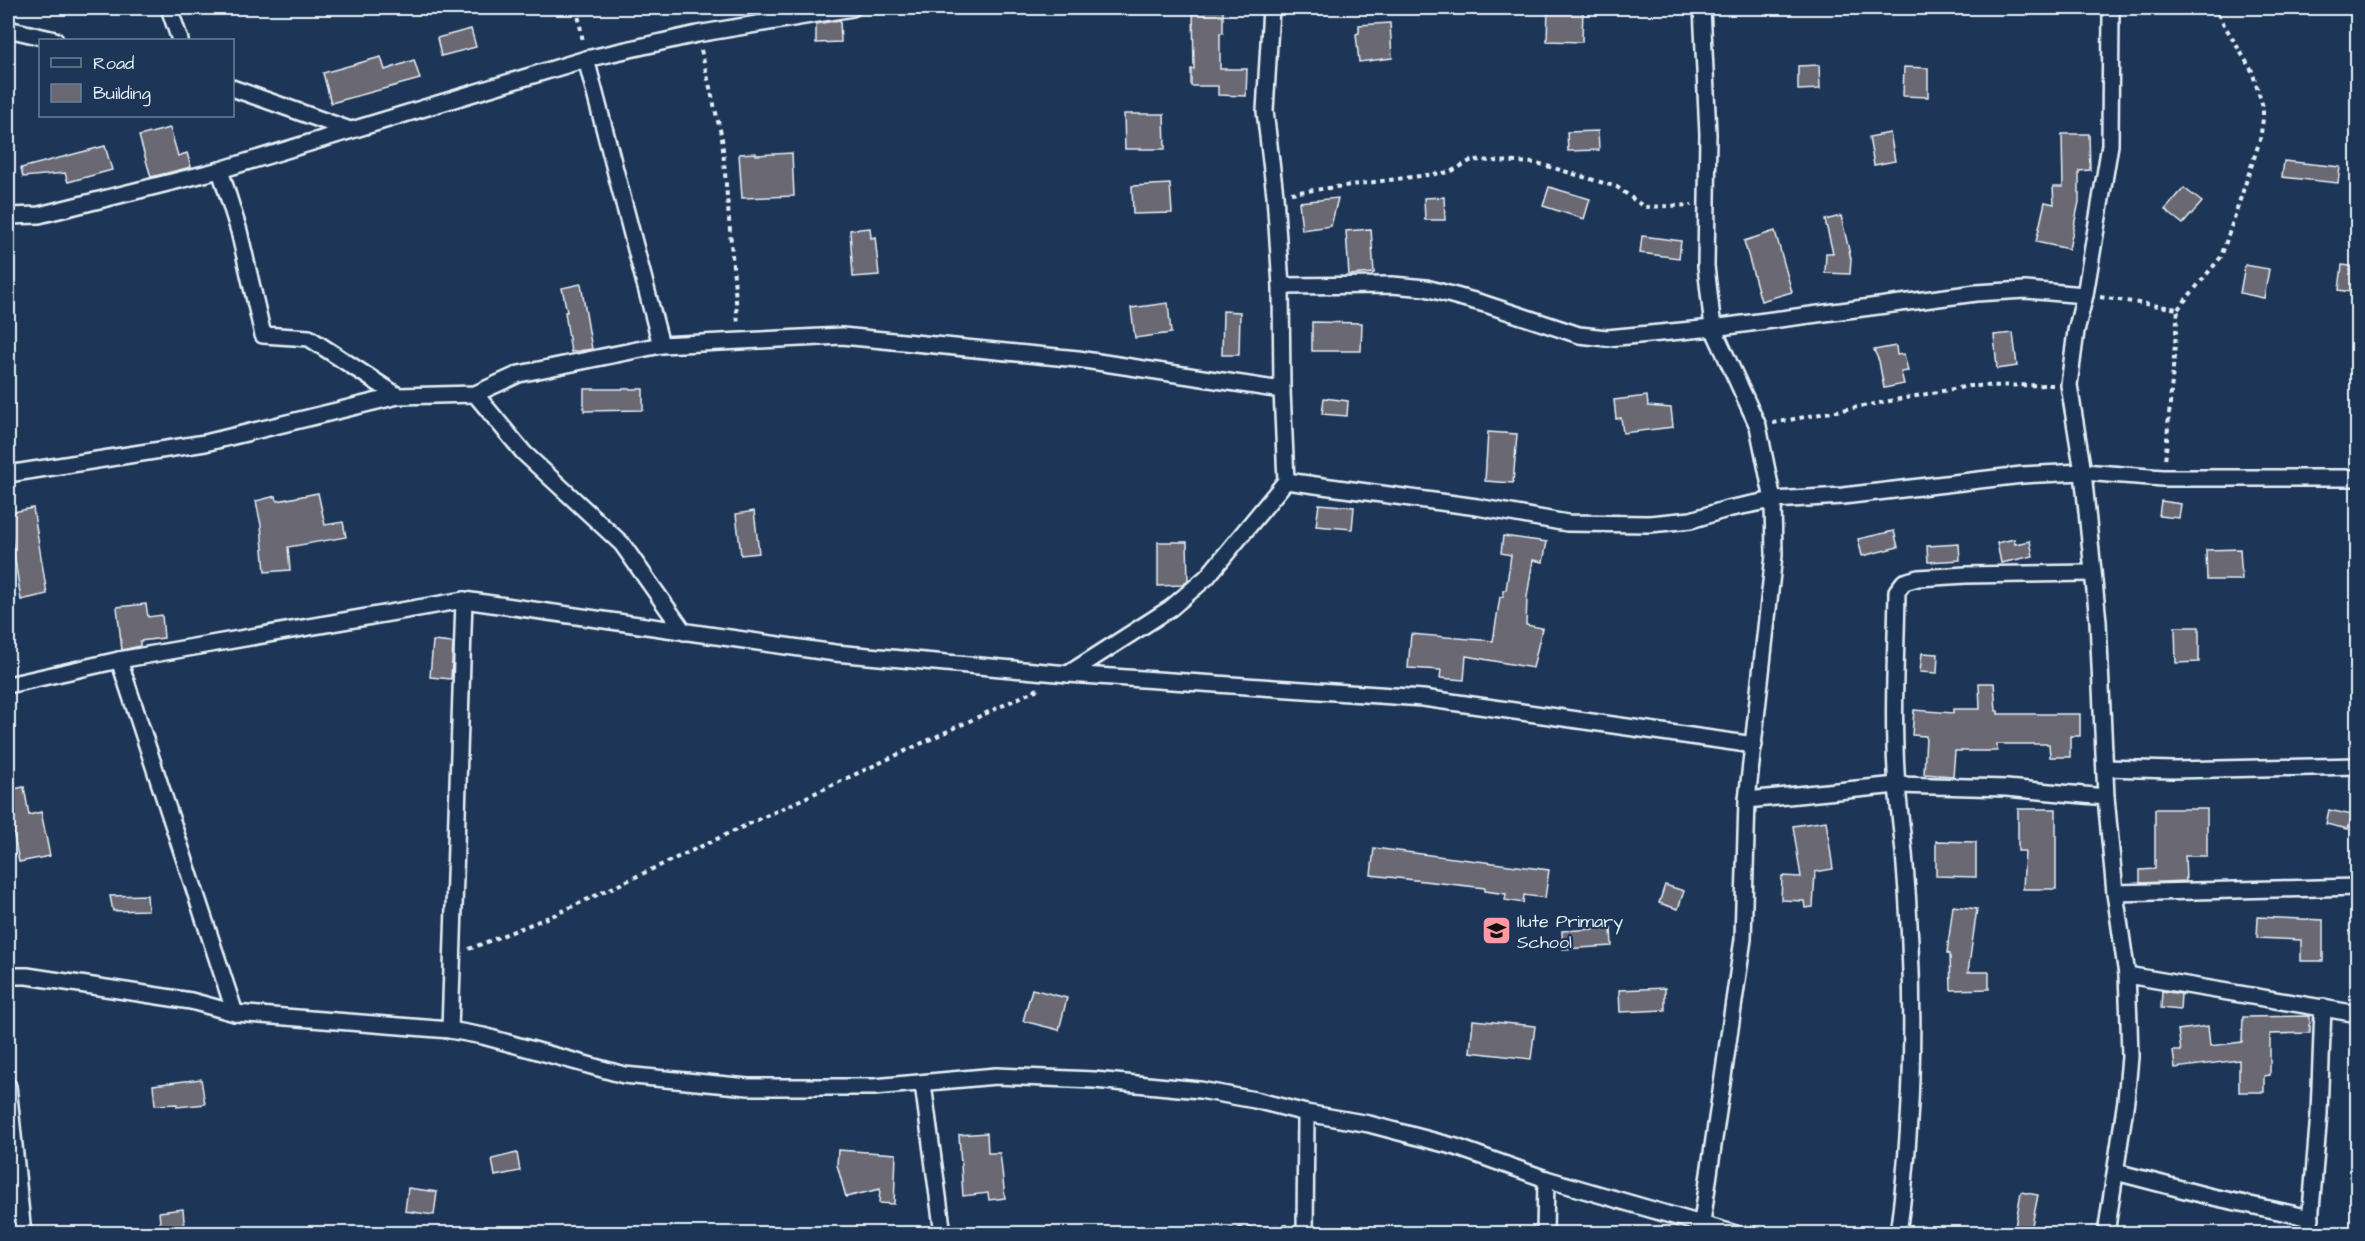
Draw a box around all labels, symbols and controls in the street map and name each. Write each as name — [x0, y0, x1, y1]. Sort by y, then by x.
legend — [39, 39, 234, 117]
text: Road — [93, 51, 134, 76]
text: Building — [93, 81, 151, 107]
place label: Ilute Primary School — [1517, 909, 1623, 955]
school or university icon: Ilute Primary School — [1480, 915, 1512, 947]

